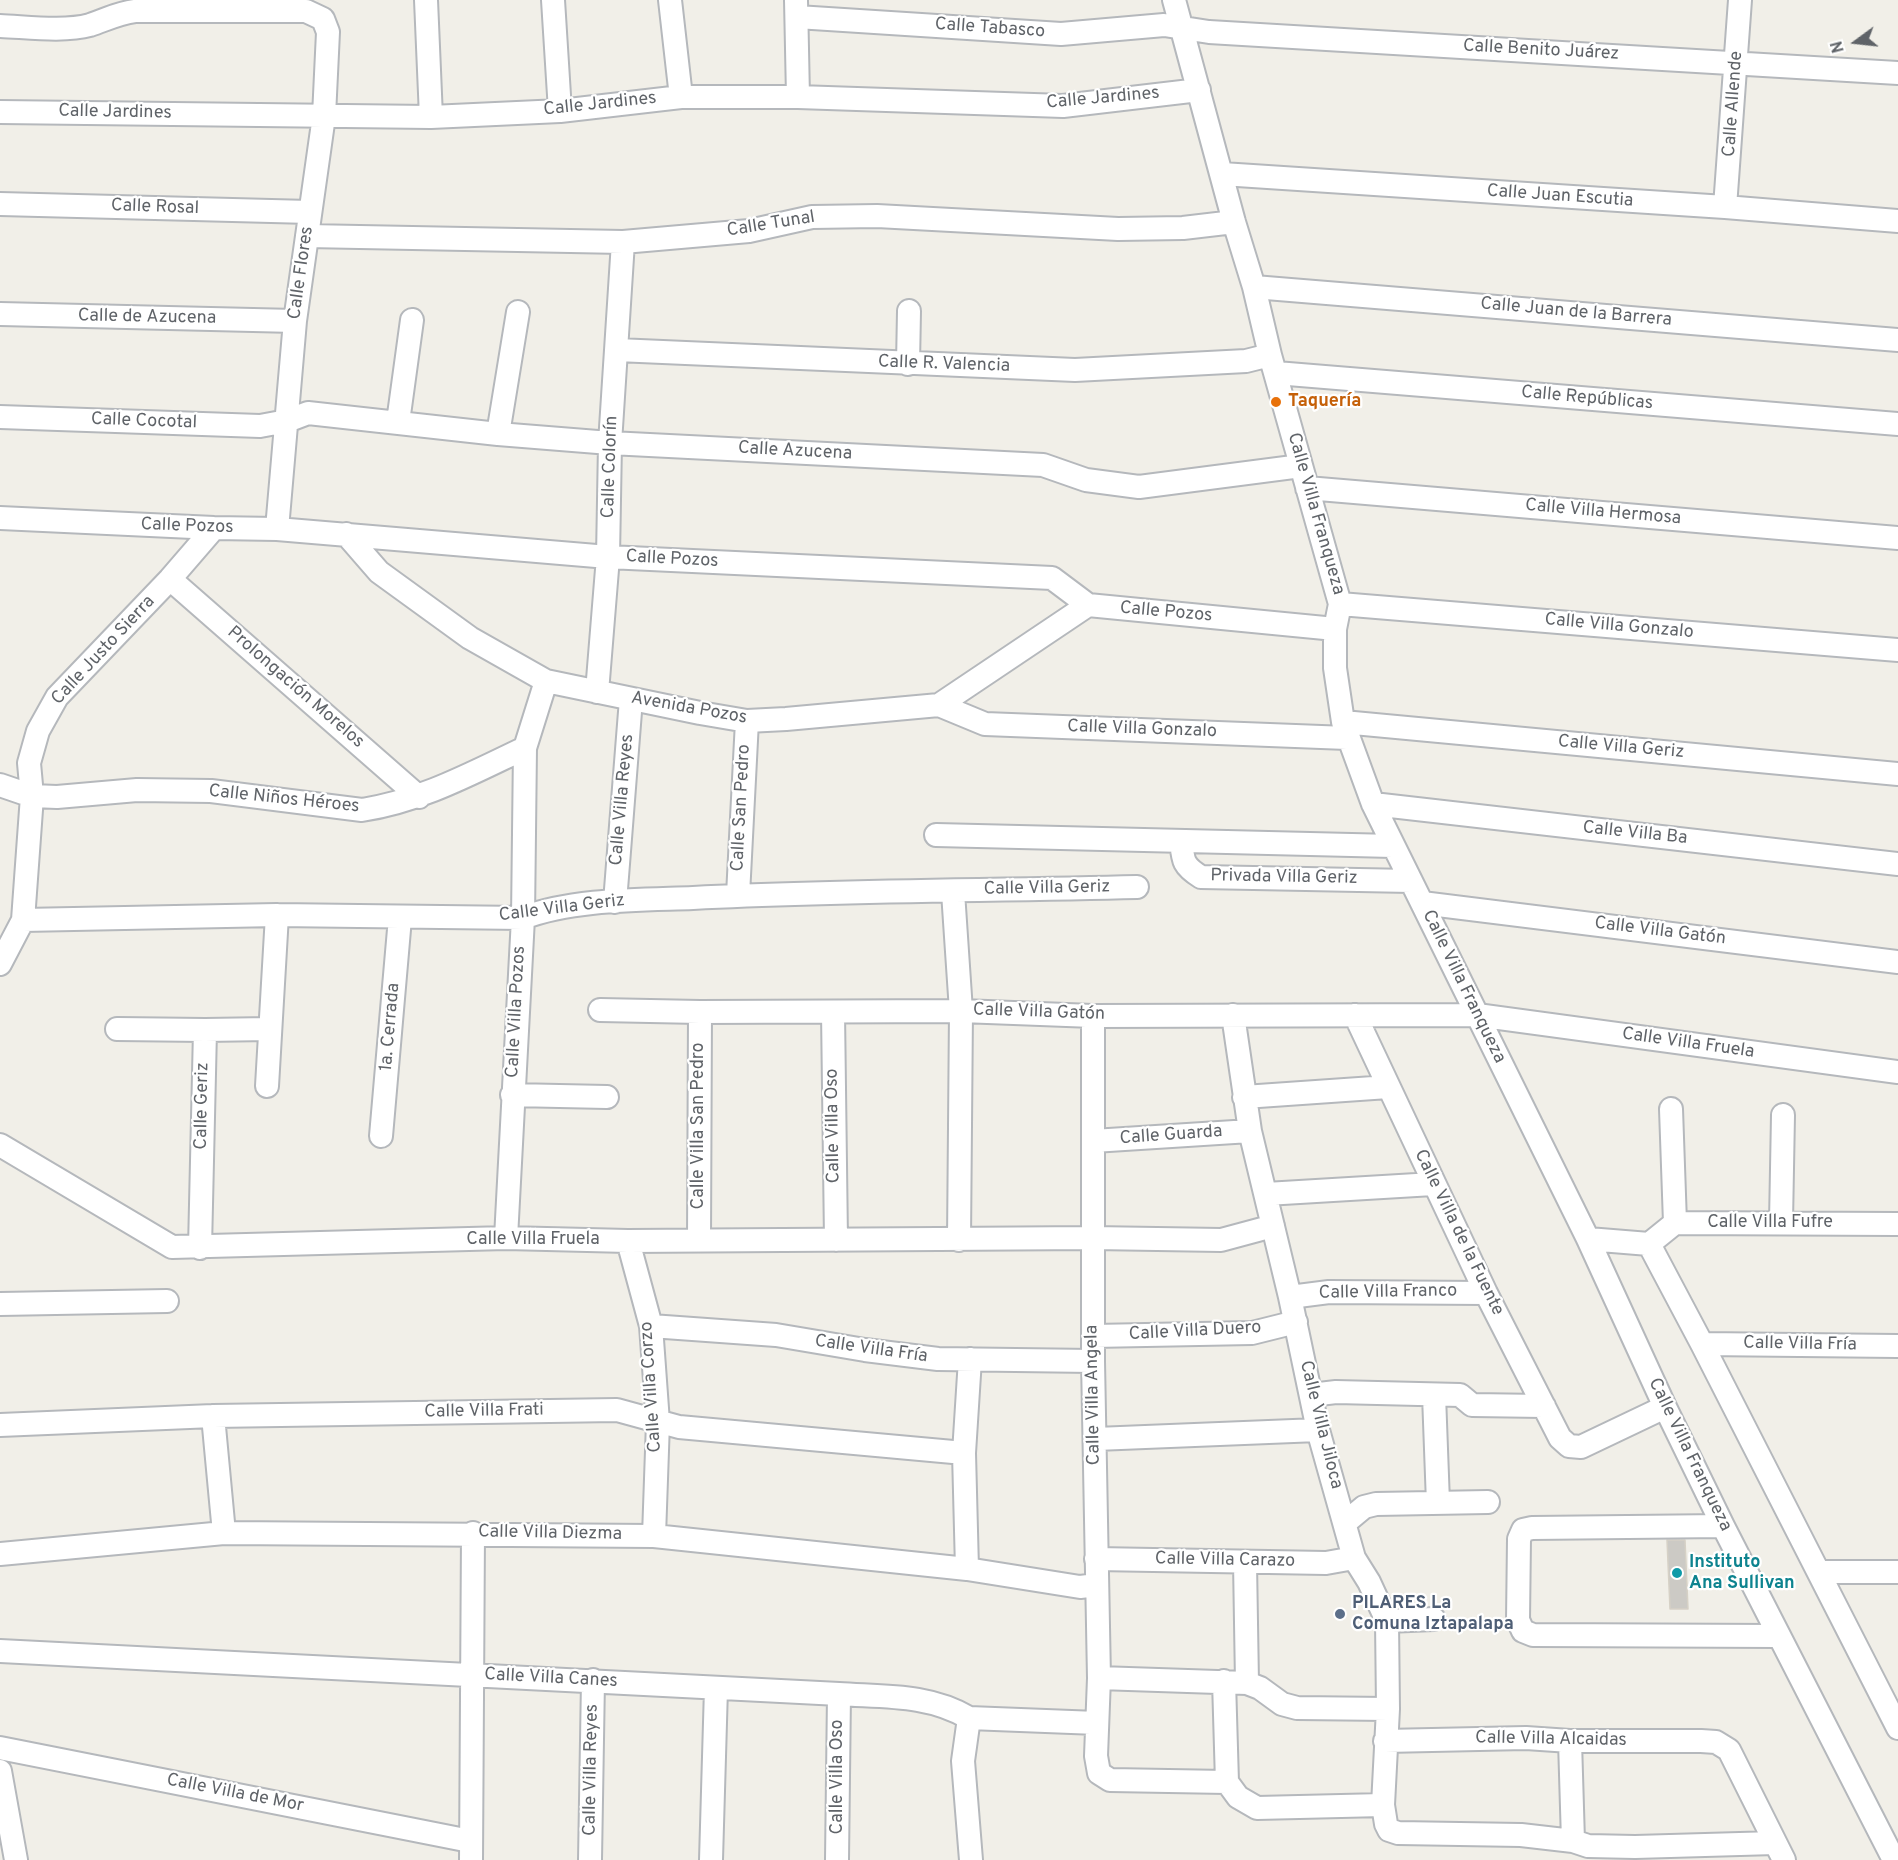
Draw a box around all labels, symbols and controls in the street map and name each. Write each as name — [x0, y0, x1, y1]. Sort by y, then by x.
north arrow — [1826, 12, 1886, 72]
street label: Calle Tabasco — [934, 14, 1046, 44]
street label: Calle Benito Juárez — [1462, 36, 1620, 66]
text: N — [1827, 39, 1850, 55]
street label: Calle Allende — [1720, 50, 1748, 158]
street label: Calle Jardines — [1045, 83, 1161, 115]
street label: Calle Jardines — [542, 88, 658, 122]
street label: Calle Jardines — [58, 101, 172, 125]
street label: Calle Juan Escutia — [1486, 181, 1634, 213]
street label: Calle Rosal — [111, 196, 199, 220]
street label: Calle Tunal — [725, 207, 817, 243]
street label: Calle Flores — [285, 225, 319, 321]
street label: Calle Juan de la Barrera — [1479, 294, 1673, 332]
street label: Calle de Azucena — [78, 306, 216, 330]
street label: Calle R. Valencia — [877, 352, 1011, 378]
street label: Calle Repúblicas — [1520, 382, 1654, 416]
place label: Taquería — [1288, 391, 1361, 413]
marker: Taquería — [1269, 395, 1283, 409]
street label: Calle Cocotal — [90, 409, 198, 435]
street label: Calle Colorín — [598, 415, 624, 519]
street label: Calle Villa Franqueza — [1282, 430, 1348, 598]
street label: Calle Azucena — [737, 438, 853, 466]
street label: Calle Villa Hermosa — [1524, 495, 1682, 531]
street label: Calle Pozos — [140, 515, 234, 539]
street label: Calle Pozos — [625, 547, 719, 573]
street label: Calle Justo Sierra — [48, 592, 160, 710]
street label: Calle Pozos — [1119, 598, 1213, 628]
street label: Calle Villa Gonzalo — [1543, 610, 1695, 644]
street label: Prolongación Morelos — [222, 623, 368, 753]
street label: Avenida Pozos — [629, 688, 749, 730]
street label: Calle Villa Gonzalo — [1067, 717, 1217, 743]
street label: Calle Villa Geriz — [1557, 732, 1685, 764]
street label: Calle Villa Reyes — [606, 733, 640, 867]
street label: Calle San Pedro — [728, 744, 756, 872]
street label: Calle Niños Héroes — [207, 781, 361, 819]
street label: Calle Villa Ba — [1581, 818, 1689, 850]
street label: Privada Villa Geriz — [1210, 866, 1358, 890]
street label: Calle Villa Geriz — [983, 877, 1111, 901]
street label: Calle Villa Geriz — [498, 891, 626, 927]
street label: Calle Villa Franqueza — [1417, 907, 1509, 1067]
street label: Calle Villa Gatón — [1593, 913, 1727, 951]
street label: Calle Villa Pozos — [503, 945, 531, 1079]
street label: 1a. Cerrada — [376, 982, 406, 1072]
street label: Calle Villa Gatón — [973, 1000, 1105, 1026]
street label: Calle Villa Fruela — [1620, 1024, 1756, 1064]
street label: Calle Villa San Pedro — [688, 1043, 710, 1209]
street label: Calle Geriz — [191, 1062, 215, 1150]
street label: Calle Villa Oso — [822, 1068, 846, 1184]
street label: Calle Guarda — [1119, 1122, 1223, 1150]
street label: Calle Villa de la Fuente — [1408, 1147, 1508, 1319]
street label: Calle Villa Fufre — [1707, 1212, 1833, 1234]
street label: Calle Villa Fruela — [466, 1229, 600, 1251]
street label: Calle Villa Franco — [1319, 1281, 1457, 1305]
street label: Calle Villa Duero — [1128, 1318, 1262, 1346]
street label: Calle Villa Corzo — [637, 1321, 667, 1453]
street label: Calle Villa Angela — [1082, 1325, 1106, 1465]
street label: Calle Villa Fría — [813, 1331, 929, 1369]
street label: Calle Villa Fría — [1743, 1333, 1857, 1357]
street label: Calle Villa Jiloca — [1294, 1359, 1346, 1491]
street label: Calle Villa Franqueza — [1643, 1375, 1735, 1535]
street label: Calle Villa Frati — [424, 1400, 544, 1424]
street label: Calle Villa Diezma — [478, 1522, 622, 1546]
street label: Calle Villa Carazo — [1155, 1549, 1295, 1573]
place label: Instituto Ana Sullivan — [1689, 1552, 1795, 1594]
marker: Instituto Ana Sullivan — [1670, 1566, 1684, 1580]
place label: PILARES La Comuna Iztapalapa — [1352, 1593, 1514, 1636]
marker: PILARES La Comuna Iztapalapa — [1333, 1607, 1347, 1621]
street label: Calle Villa Canes — [484, 1665, 618, 1693]
street label: Calle Villa Reyes — [580, 1704, 604, 1836]
street label: Calle Villa Oso — [827, 1720, 849, 1834]
street label: Calle Villa Alcaidas — [1475, 1728, 1627, 1752]
street label: Calle Villa de Mor — [165, 1770, 305, 1818]

